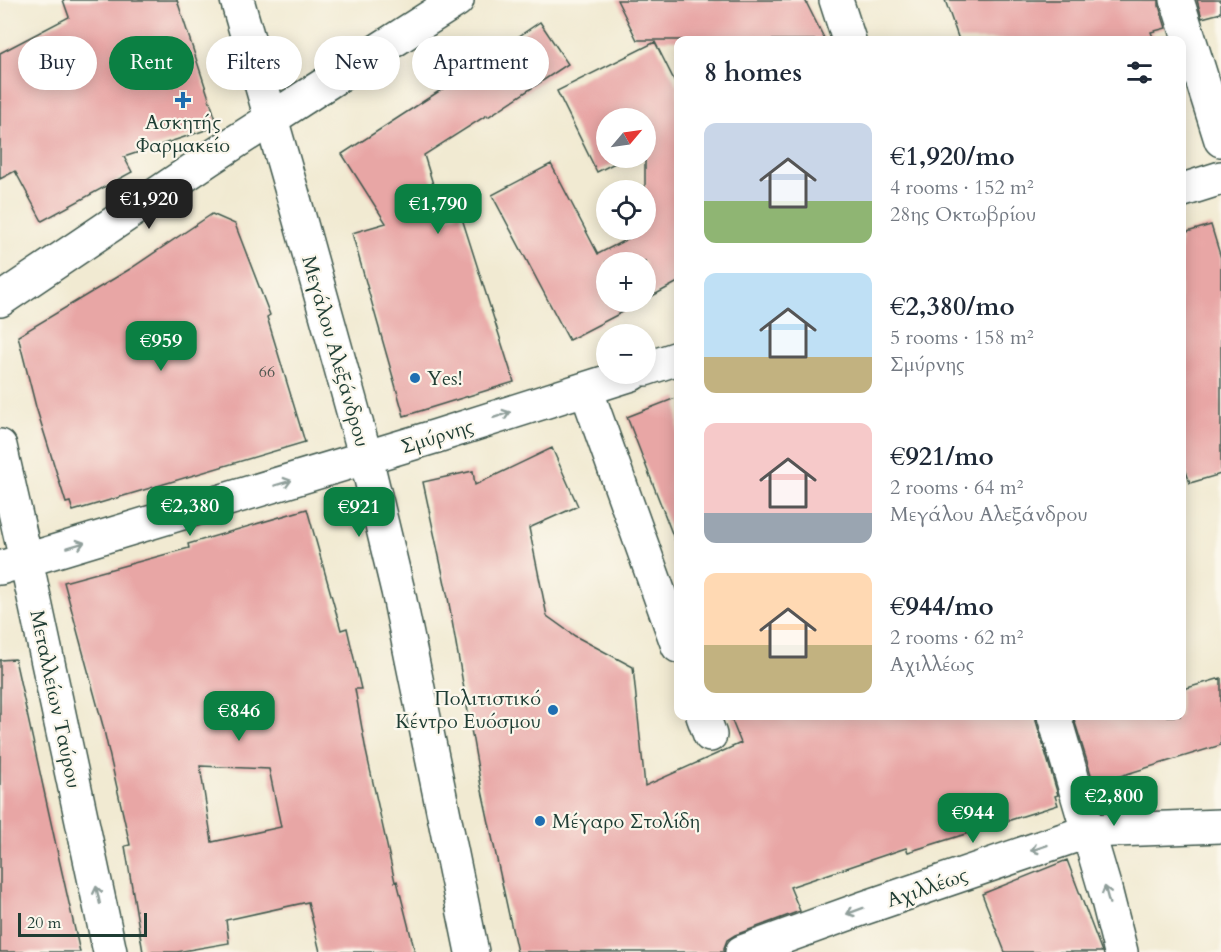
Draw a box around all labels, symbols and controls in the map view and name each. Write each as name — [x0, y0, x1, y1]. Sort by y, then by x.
chip: Buy — [18, 36, 97, 90]
chip: Rent — [109, 36, 194, 90]
chip: Filters — [206, 36, 302, 90]
chip: New — [314, 36, 400, 90]
chip: Apartment — [412, 36, 549, 90]
text: 8 homes — [704, 55, 802, 90]
icon: filters — [1123, 56, 1156, 89]
marker: Ασκητής Φαρμακείο — [176, 93, 190, 107]
north arrow — [596, 108, 656, 168]
map controls — [596, 108, 656, 384]
place label: Ασκητής Φαρμακείο — [136, 109, 230, 159]
text: €1,920/mo — [890, 139, 1015, 174]
icon: home — [752, 147, 824, 219]
text: 4 rooms · 152 m² — [890, 174, 1034, 201]
pin: €1,920 — [100, 179, 198, 230]
button: locate — [596, 180, 656, 240]
pin: €1,790 — [389, 184, 487, 235]
text: €1,920 — [120, 185, 178, 212]
text: €1,790 — [409, 190, 467, 217]
text: 28ης Οκτωβρίου — [890, 201, 1036, 228]
street label: Μεγάλου Αλεξάνδρου — [295, 252, 376, 450]
button: + — [596, 252, 656, 312]
text: €2,380/mo — [890, 289, 1015, 324]
icon: home — [752, 297, 824, 369]
pin: €959 — [125, 321, 197, 372]
button: − — [596, 324, 656, 384]
text: 5 rooms · 158 m² — [890, 324, 1034, 351]
text: €959 — [140, 327, 182, 354]
text: Σμύρνης — [890, 351, 964, 378]
house number: 66 — [259, 361, 275, 383]
place label: Yes! — [427, 365, 462, 392]
marker: Yes! — [408, 371, 422, 385]
one-way arrow — [492, 409, 511, 420]
street label: Σμύρνης — [398, 413, 477, 460]
text: €921/mo — [890, 439, 994, 474]
icon: home — [752, 447, 824, 519]
text: 2 rooms · 64 m² — [890, 474, 1023, 501]
one-way arrow — [273, 477, 292, 488]
pin: €2,380 — [141, 486, 239, 537]
pin: €921 — [323, 487, 395, 538]
text: €2,380 — [161, 492, 219, 519]
text: €921 — [338, 493, 380, 520]
text: Μεγάλου Αλεξάνδρου — [890, 501, 1088, 528]
one-way arrow — [66, 539, 85, 550]
text: €944/mo — [890, 589, 994, 624]
icon: home — [752, 597, 824, 669]
street label: Μεταλλείων Ταύρου — [23, 607, 88, 791]
text: 2 rooms · 62 m² — [890, 624, 1023, 651]
text: Αχιλλέως — [890, 651, 974, 678]
place label: Πολιτιστικό Κέντρο Ευόσμου — [395, 685, 541, 735]
pin: €846 — [203, 691, 275, 742]
text: €846 — [218, 697, 260, 724]
marker: Πολιτιστικό Κέντρο Ευόσμου — [546, 703, 560, 717]
pin: €2,800 — [1065, 776, 1163, 827]
text: €2,800 — [1085, 782, 1143, 809]
pin: €944 — [937, 793, 1009, 844]
text: €944 — [952, 799, 994, 826]
place label: Μέγαρο Στολίδη — [552, 808, 700, 835]
marker: Μέγαρο Στολίδη — [533, 814, 547, 828]
one-way arrow — [1030, 844, 1049, 855]
street label: Αχιλλέως — [883, 861, 972, 914]
one-way arrow — [92, 886, 103, 905]
one-way arrow — [1101, 886, 1112, 905]
one-way arrow — [846, 907, 865, 918]
scale bar — [18, 910, 147, 938]
text: 20 m — [27, 912, 61, 934]

